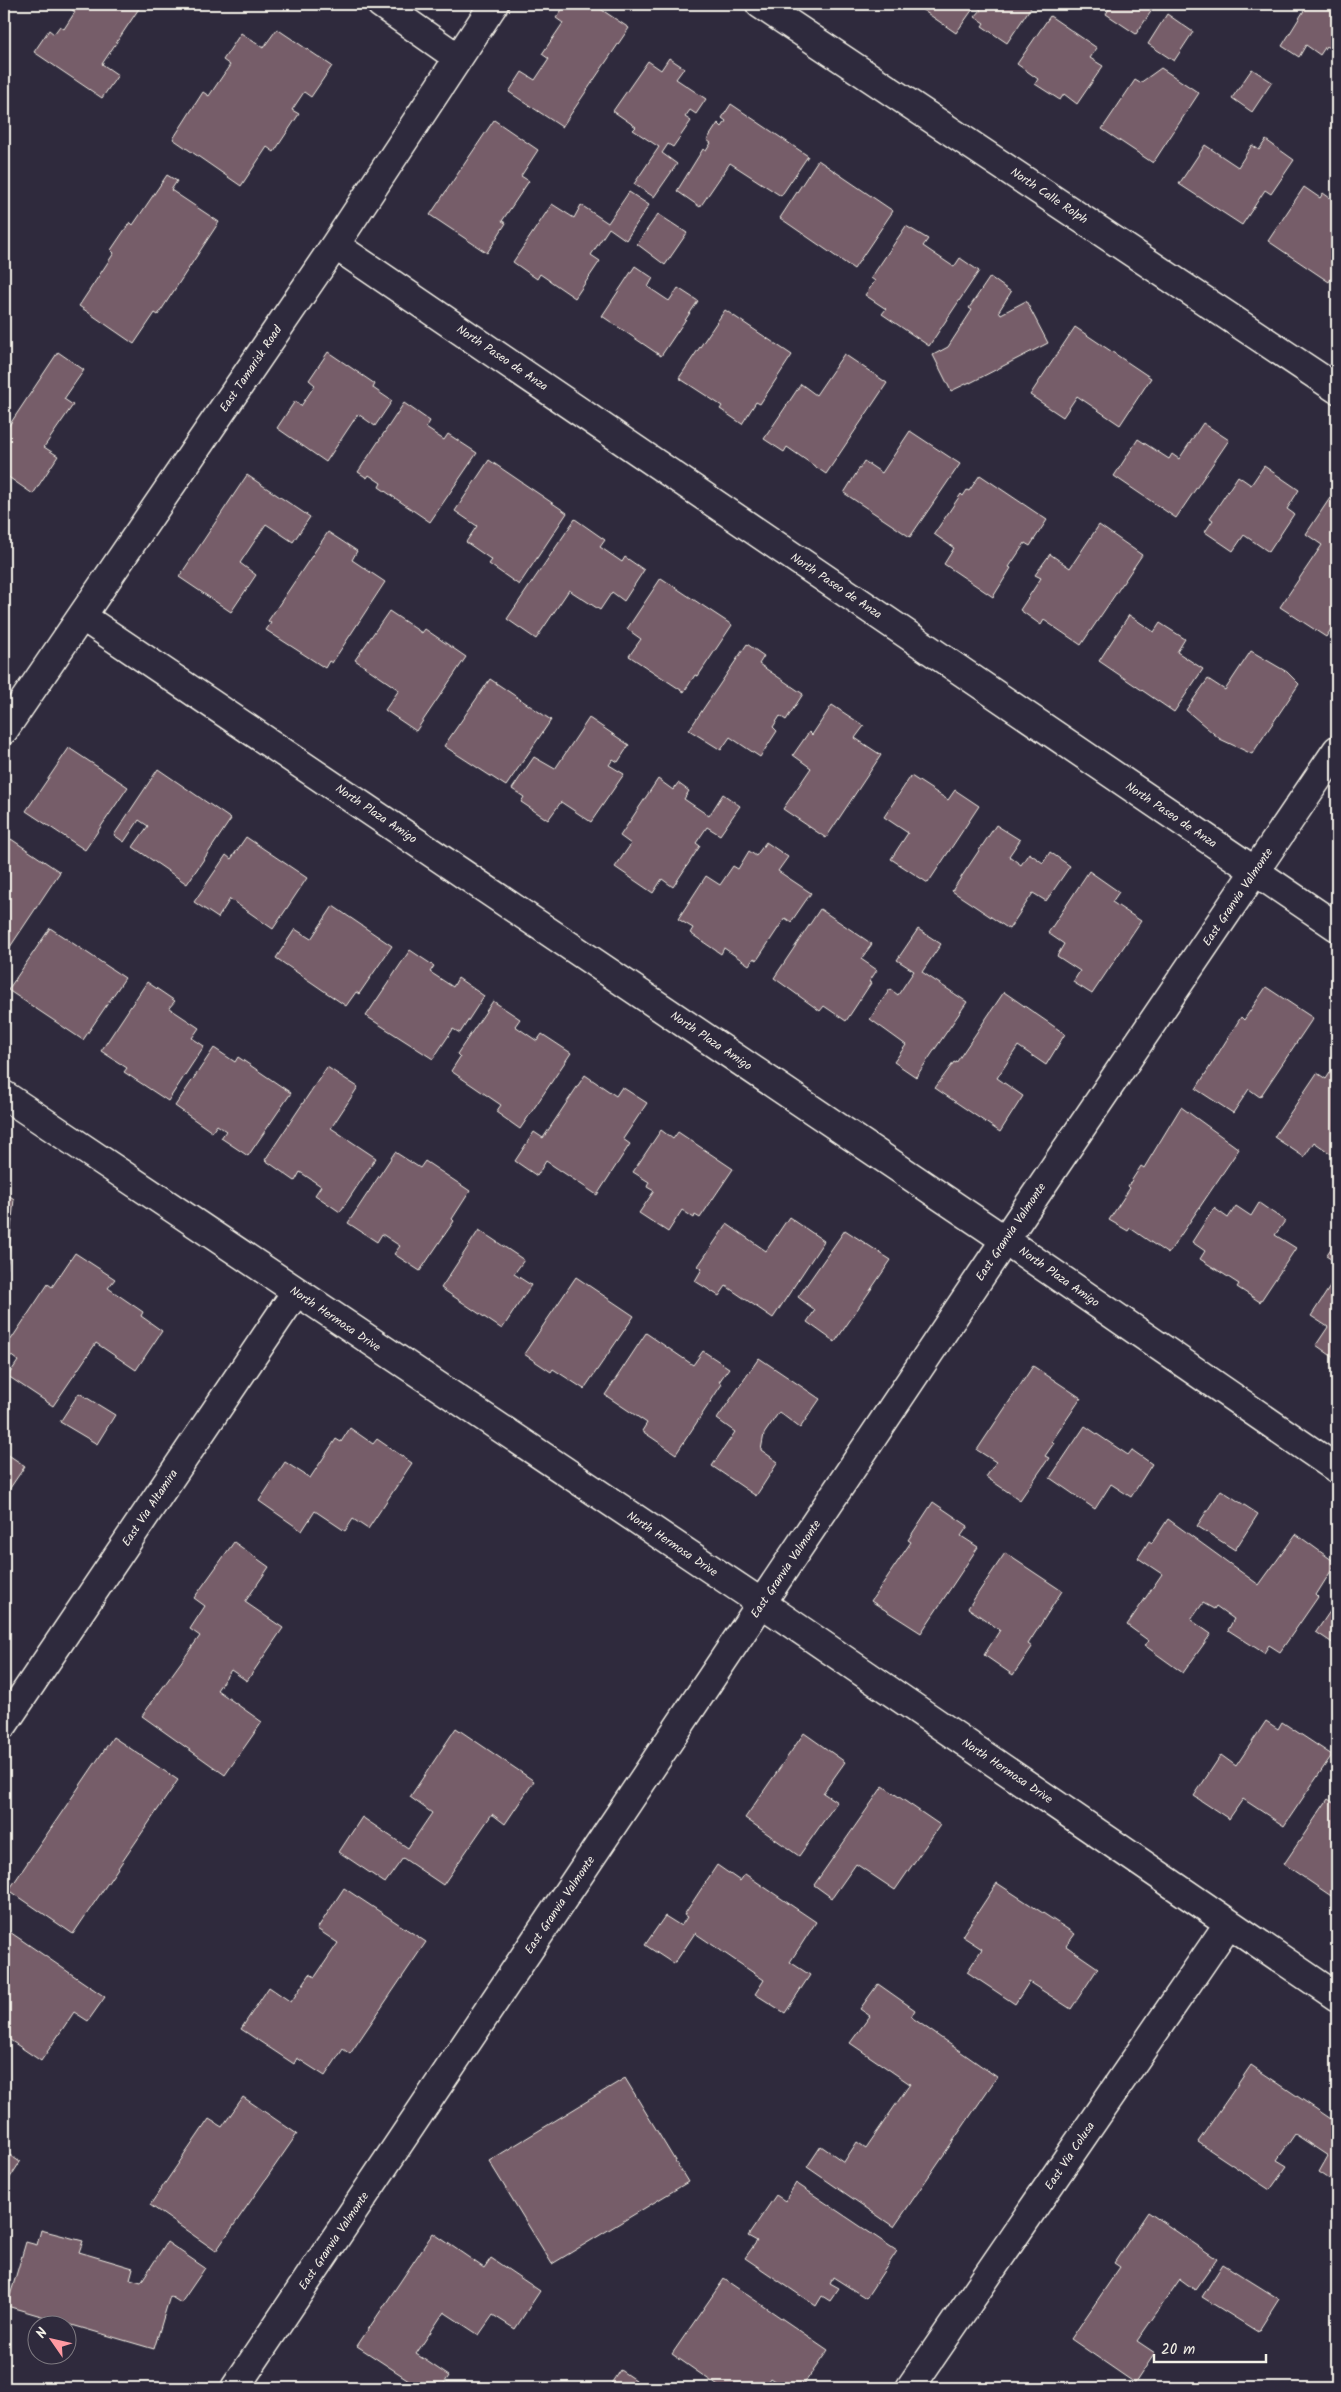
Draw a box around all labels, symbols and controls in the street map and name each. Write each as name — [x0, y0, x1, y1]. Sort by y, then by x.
street label: North Calle Rolph — [1006, 163, 1092, 229]
street label: North Paseo de Anza — [452, 320, 552, 396]
street label: East Tamarisk Road — [215, 321, 288, 416]
street label: North Paseo de Anza — [786, 548, 886, 624]
street label: North Paseo de Anza — [1121, 777, 1221, 853]
street label: North Plaza Amigo — [331, 780, 421, 848]
street label: East Granvia Valmonte — [1198, 843, 1278, 950]
street label: North Plaza Amigo — [666, 1007, 756, 1075]
street label: East Granvia Valmonte — [971, 1178, 1051, 1285]
street label: North Plaza Amigo — [1015, 1242, 1103, 1312]
street label: North Hermosa Drive — [286, 1281, 385, 1357]
street label: East Via Altamira — [117, 1465, 183, 1550]
street label: North Hermosa Drive — [623, 1506, 722, 1582]
street label: East Granvia Valmonte — [746, 1515, 826, 1622]
street label: North Hermosa Drive — [958, 1733, 1057, 1809]
street label: East Granvia Valmonte — [520, 1851, 600, 1958]
street label: East Via Colusa — [1040, 2118, 1100, 2194]
street label: East Granvia Valmonte — [294, 2187, 374, 2294]
north arrow — [28, 2314, 78, 2364]
text: N — [30, 2323, 54, 2343]
scale bar — [1154, 2332, 1266, 2364]
text: 20 m — [1161, 2338, 1195, 2362]

